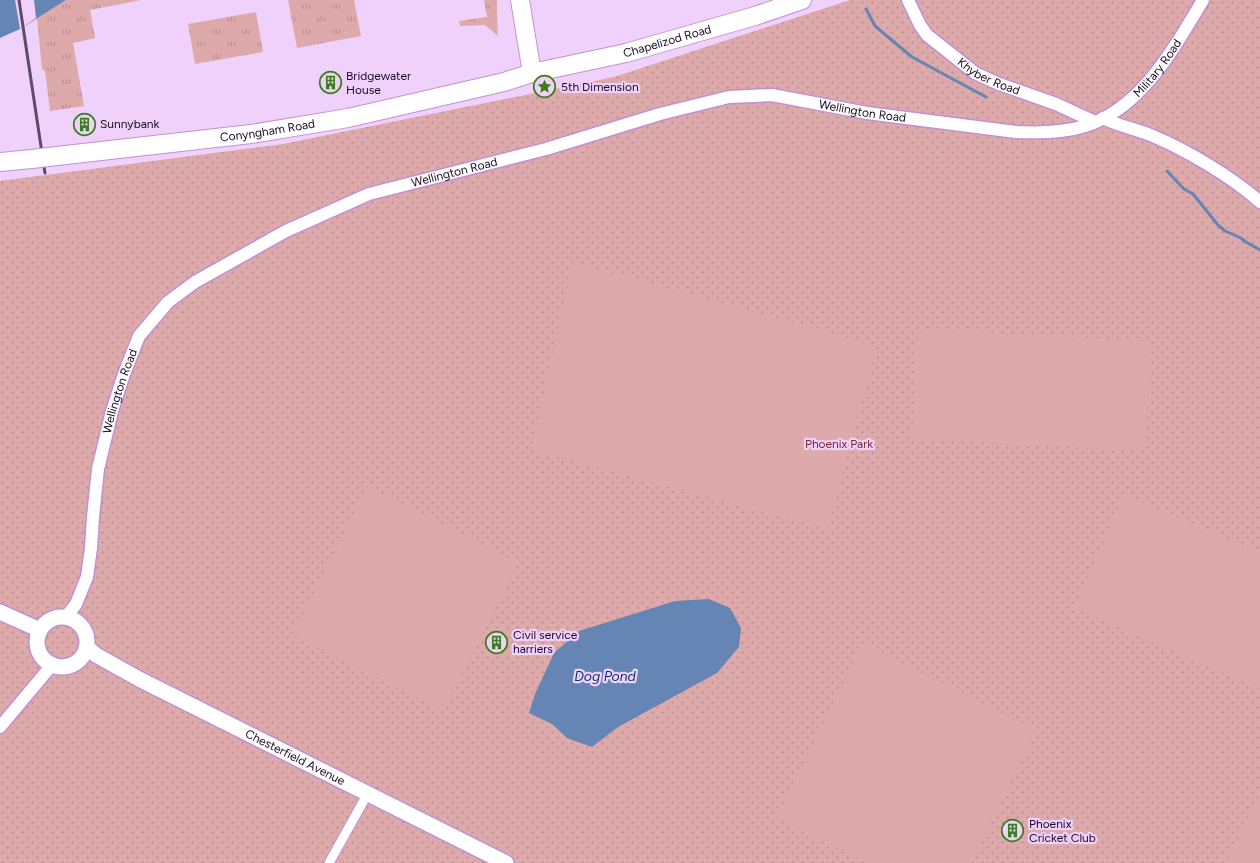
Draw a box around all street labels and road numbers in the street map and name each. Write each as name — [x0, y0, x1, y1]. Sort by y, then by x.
street label: Chapelizod Road — [621, 22, 713, 60]
street label: Military Road — [1130, 37, 1184, 100]
street label: Khyber Road — [955, 55, 1022, 98]
street label: Wellington Road — [818, 97, 907, 125]
street label: Conyngham Road — [219, 117, 316, 144]
street label: Wellington Road — [410, 155, 499, 190]
street label: Wellington Road — [100, 347, 140, 435]
street label: Chesterfield Avenue — [243, 726, 348, 788]

